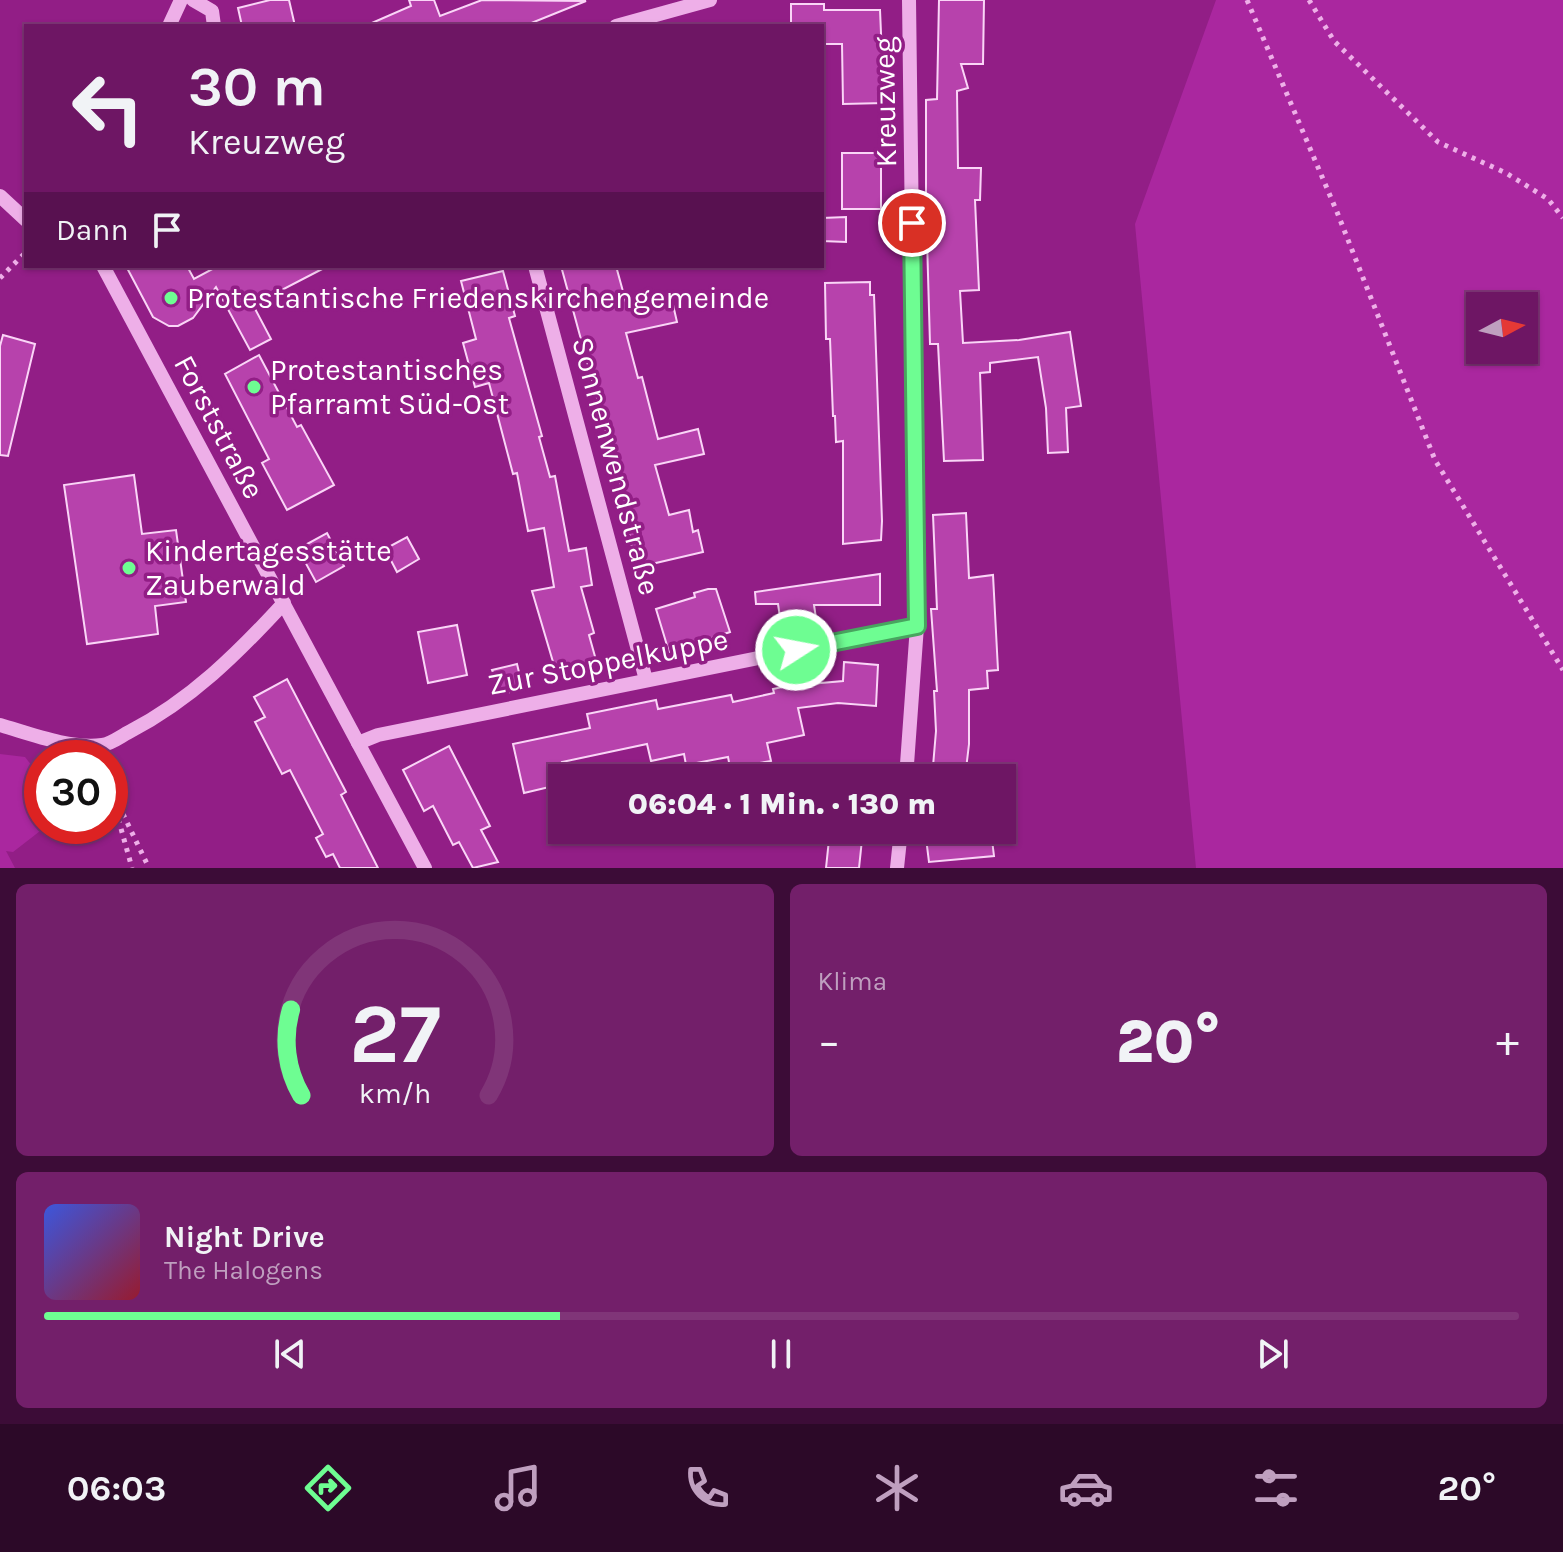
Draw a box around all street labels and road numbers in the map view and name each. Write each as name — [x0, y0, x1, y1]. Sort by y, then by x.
street label: Kreuzweg — [866, 36, 904, 168]
street label: Sonnenwendstraße — [564, 333, 668, 599]
street label: Forststraße — [166, 349, 272, 505]
street label: Zur Stoppelkuppe — [485, 621, 731, 703]

